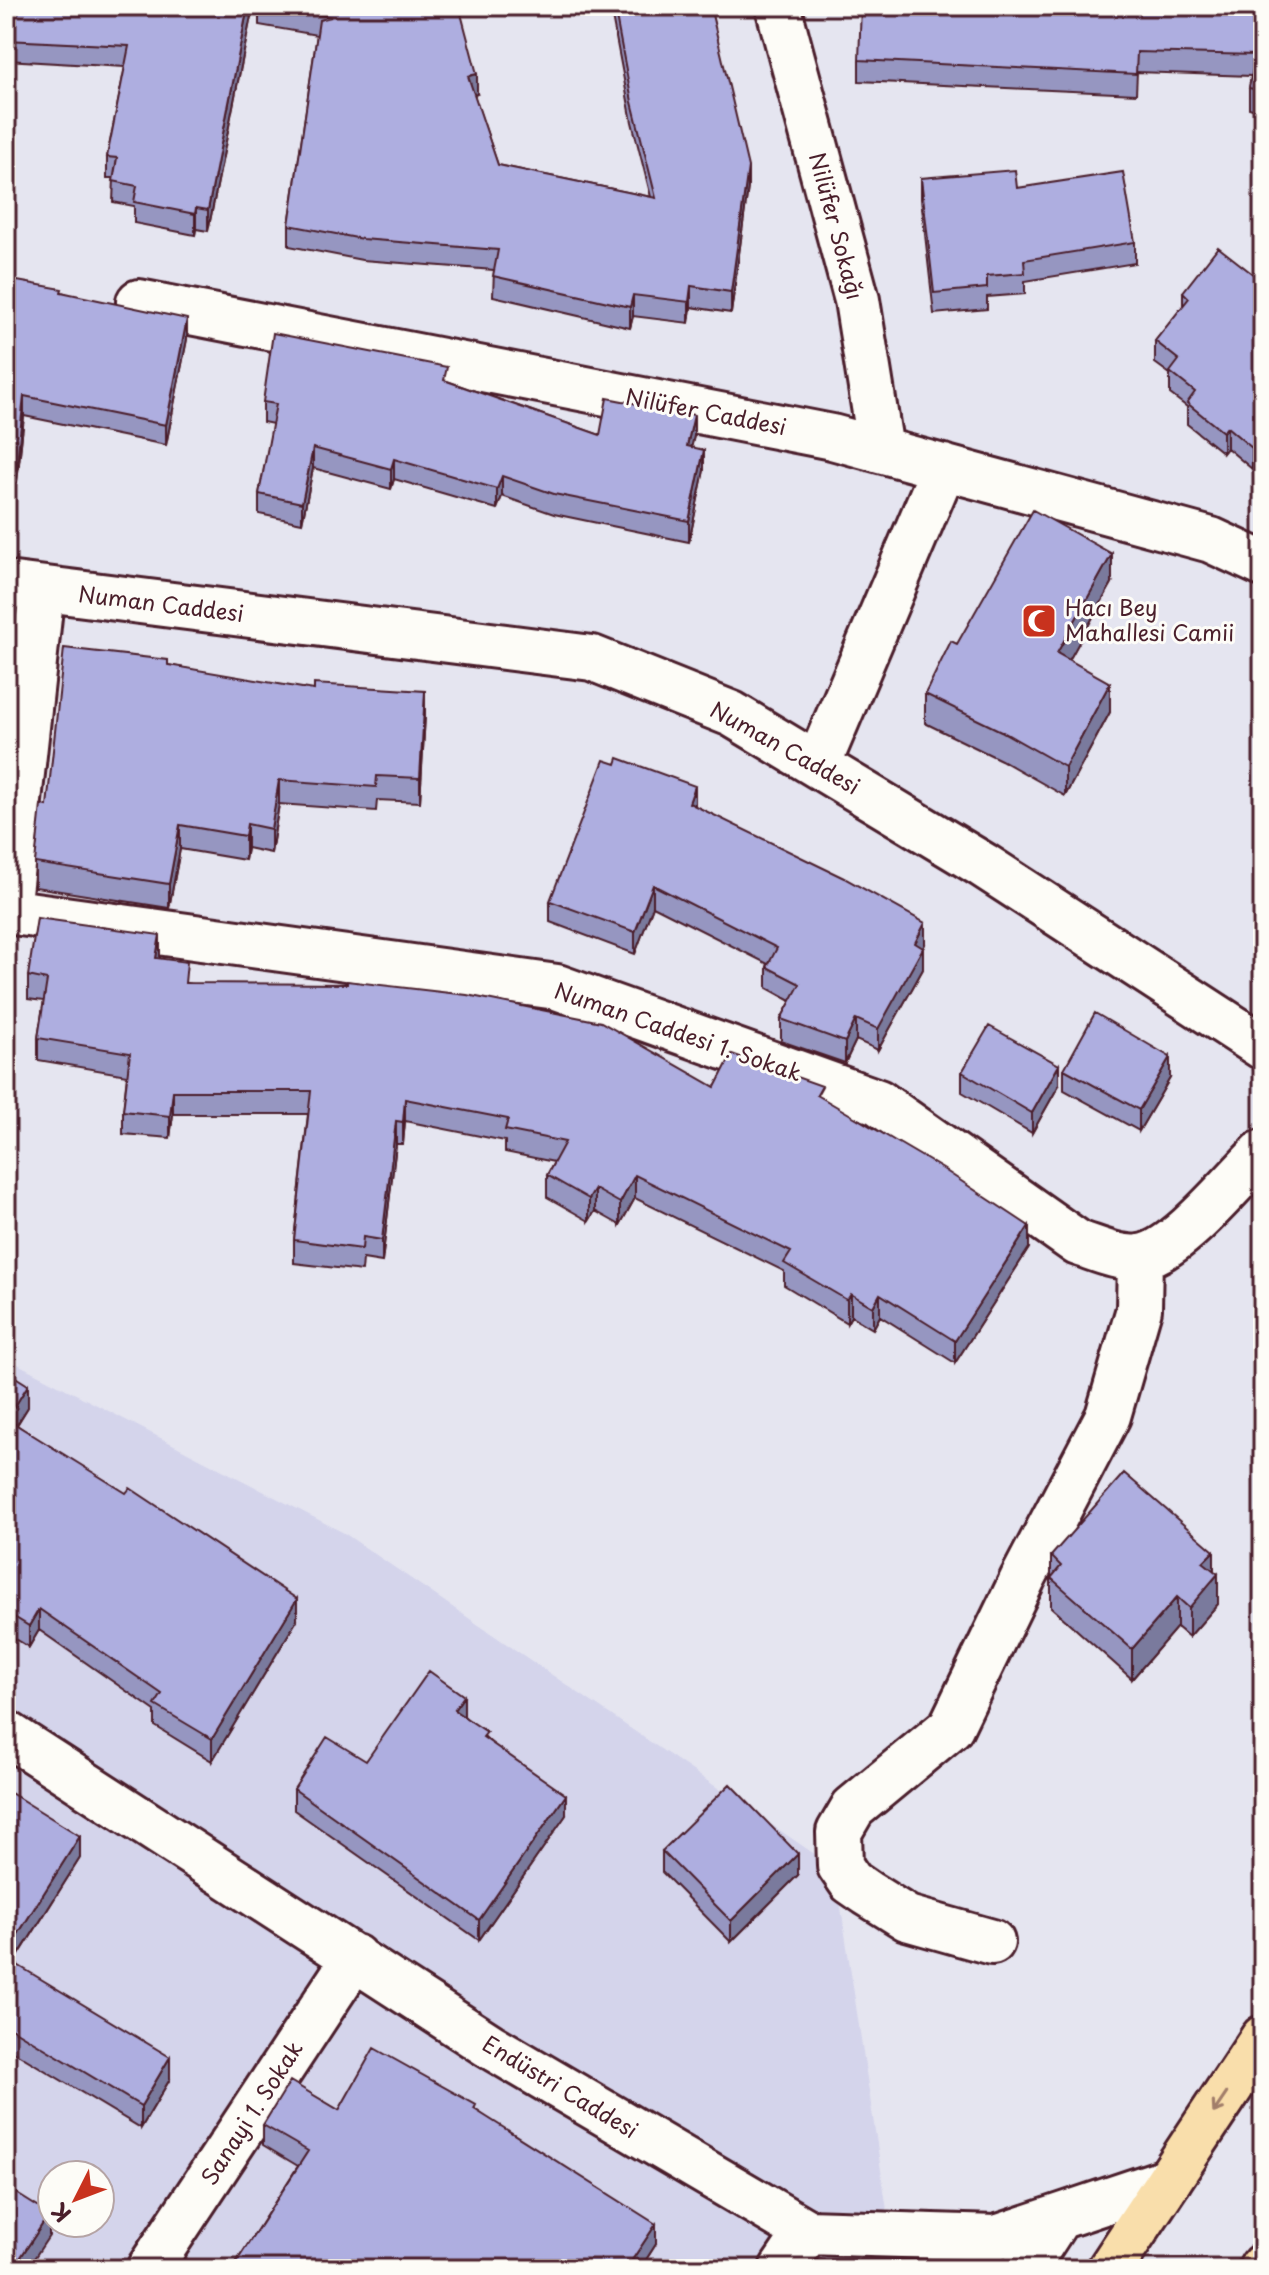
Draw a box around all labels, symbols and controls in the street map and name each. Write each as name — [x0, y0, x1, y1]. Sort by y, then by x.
street label: Nilüfer Sokağı — [802, 148, 873, 303]
street label: Nilüfer Caddesi — [623, 379, 789, 442]
street label: Numan Caddesi — [77, 576, 246, 629]
place label: Hacı Bey Mahallesi Camii — [1065, 590, 1234, 648]
mosque icon: Hacı Bey Mahallesi Camii — [1020, 602, 1058, 640]
street label: Numan Caddesi — [705, 692, 867, 801]
street label: Numan Caddesi 1. Sokak — [550, 973, 807, 1089]
street label: Endüstri Caddesi — [477, 2026, 645, 2145]
street label: Sanayi 1. Sokak — [192, 2033, 310, 2191]
one-way arrow — [1212, 2091, 1228, 2114]
north arrow — [36, 2159, 116, 2239]
text: K — [42, 2196, 78, 2230]

